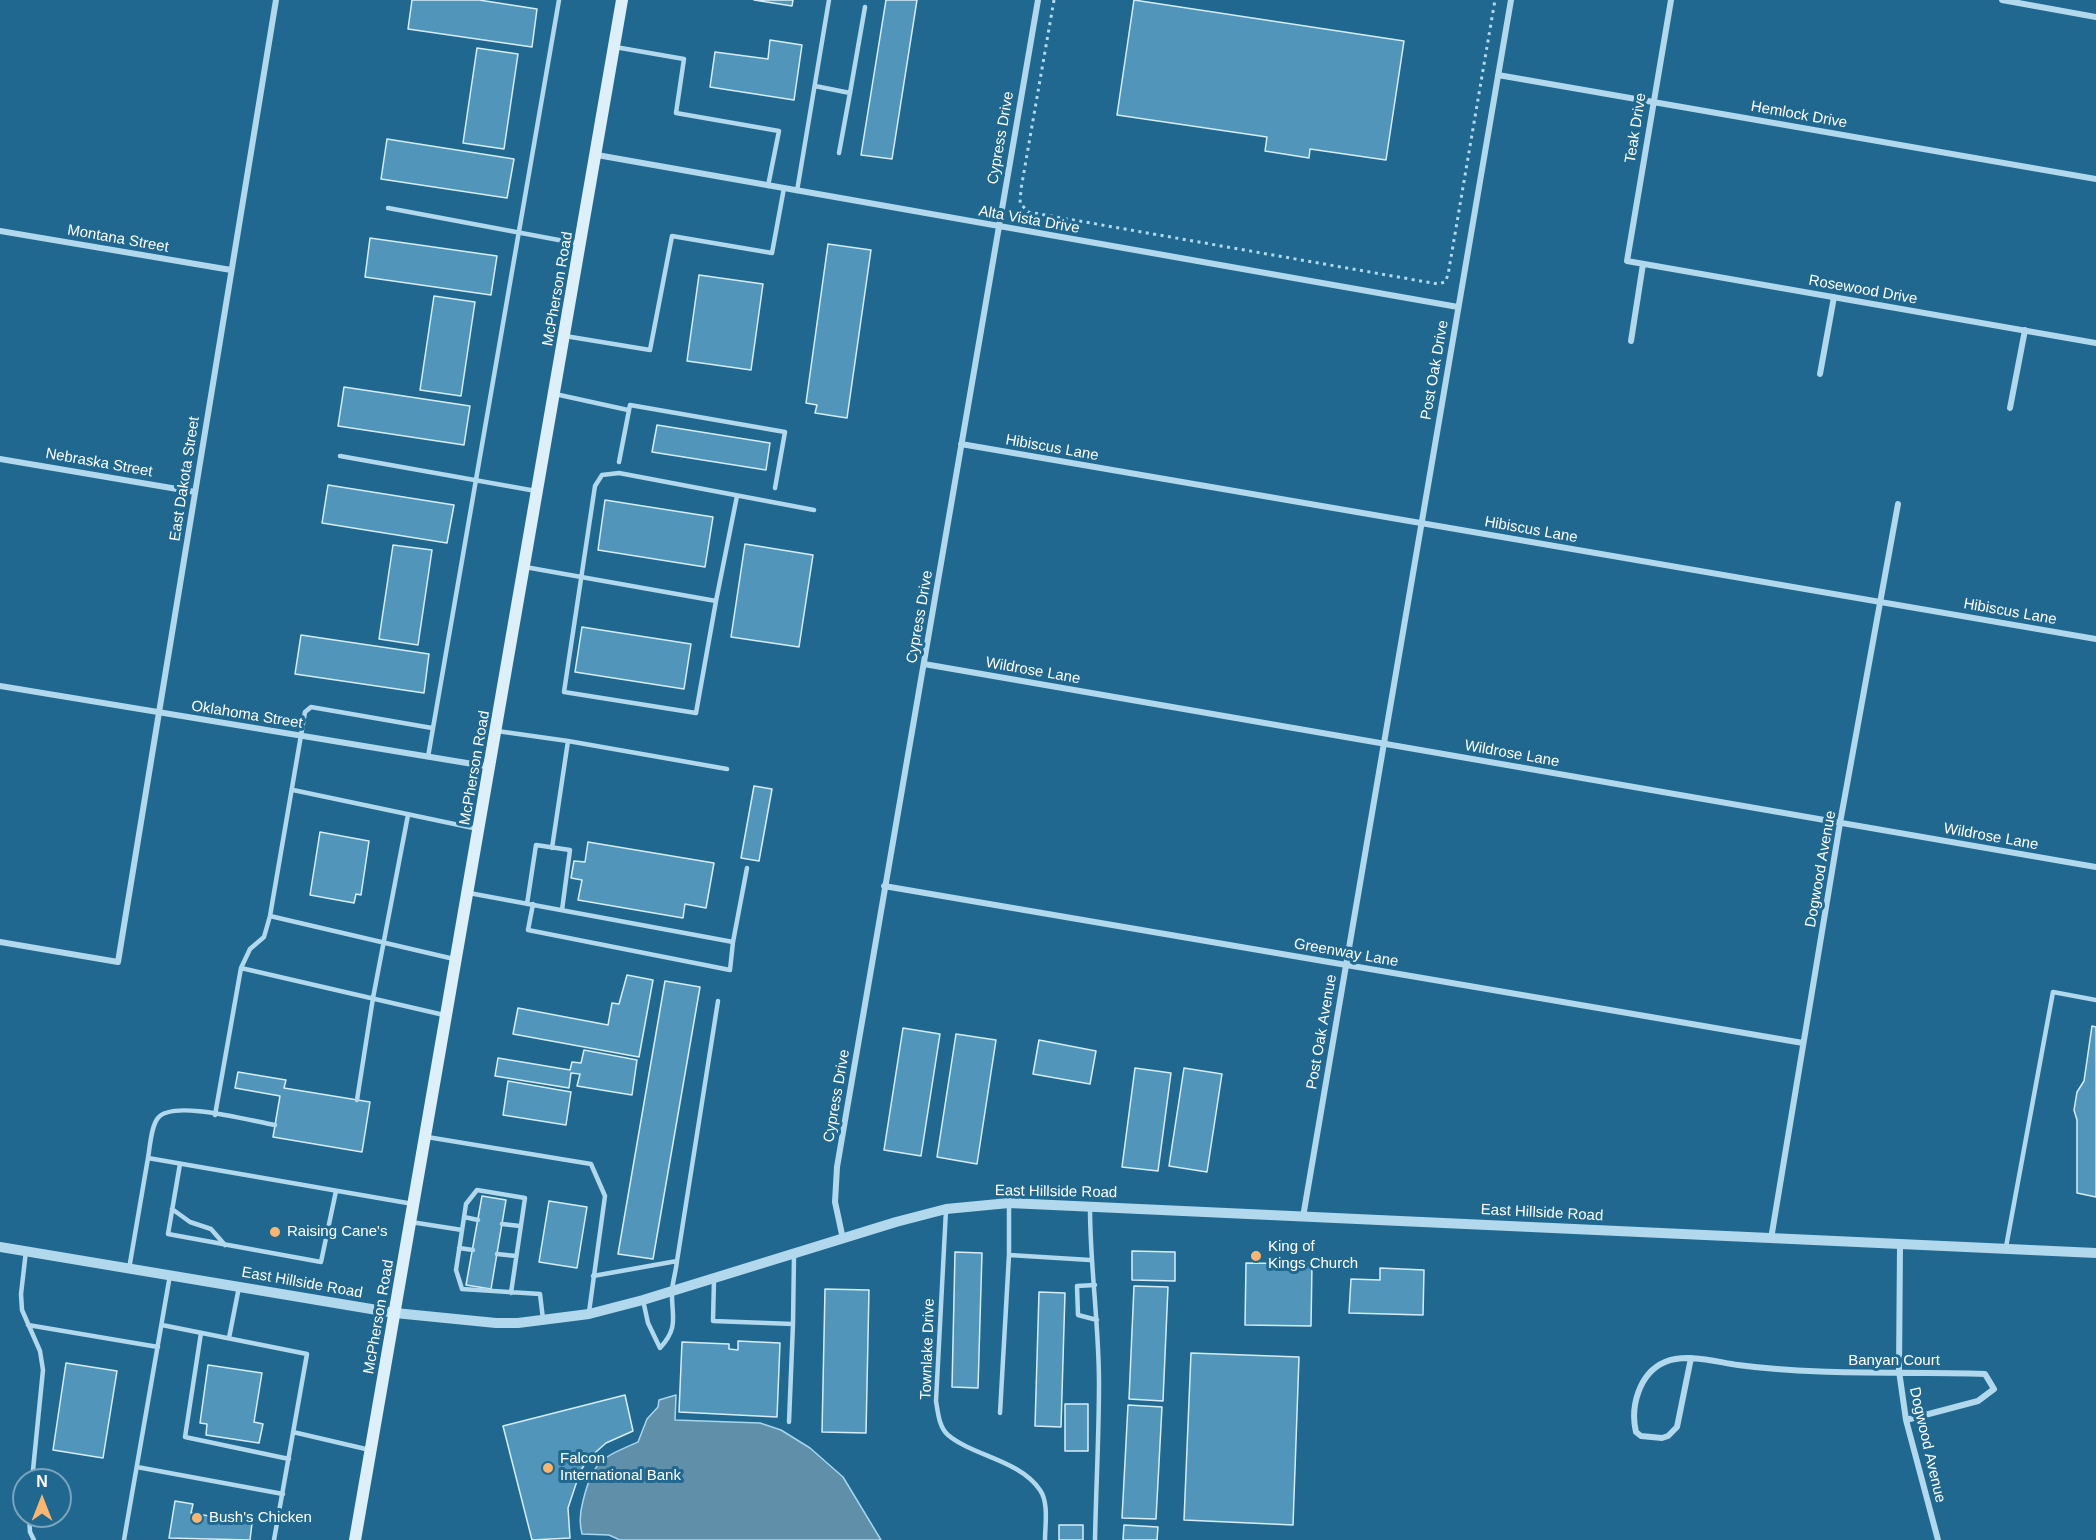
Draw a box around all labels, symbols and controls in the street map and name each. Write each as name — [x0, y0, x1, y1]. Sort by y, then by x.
street label: Cypress Drive — [984, 90, 1018, 186]
street label: Teak Drive — [1622, 92, 1650, 164]
street label: Hemlock Drive — [1749, 98, 1849, 132]
street label: Alta Vista Drive — [977, 202, 1081, 238]
street label: Montana Street — [66, 221, 170, 257]
street label: McPherson Road — [539, 230, 577, 348]
street label: Rosewood Drive — [1807, 272, 1919, 308]
street label: Post Oak Drive — [1417, 319, 1453, 421]
street label: East Dakota Street — [166, 415, 204, 543]
street label: Hibiscus Lane — [1004, 431, 1100, 465]
street label: Nebraska Street — [44, 445, 154, 481]
street label: Hibiscus Lane — [1483, 513, 1579, 547]
street label: Cypress Drive — [903, 569, 937, 665]
street label: Hibiscus Lane — [1962, 595, 2058, 629]
street label: Wildrose Lane — [984, 654, 1082, 688]
street label: Oklahoma Street — [190, 697, 304, 733]
street label: McPherson Road — [456, 709, 494, 827]
street label: Wildrose Lane — [1463, 737, 1561, 771]
street label: Dogwood Avenue — [1802, 809, 1840, 929]
street label: Wildrose Lane — [1942, 820, 2040, 854]
street label: Greenway Lane — [1292, 935, 1400, 971]
street label: Post Oak Avenue — [1303, 973, 1341, 1091]
street label: Cypress Drive — [820, 1048, 854, 1144]
street label: East Hillside Road — [995, 1182, 1117, 1202]
street label: East Hillside Road — [1480, 1201, 1604, 1225]
place label: Raising Cane's — [287, 1223, 387, 1241]
marker: Raising Cane's — [268, 1225, 282, 1239]
place label: King of Kings Church — [1268, 1238, 1358, 1273]
marker: King of Kings Church — [1249, 1249, 1263, 1263]
street label: McPherson Road — [360, 1258, 398, 1376]
street label: East Hillside Road — [240, 1263, 364, 1303]
street label: Townlake Drive — [917, 1298, 939, 1400]
street label: Banyan Court — [1848, 1352, 1940, 1370]
street label: Dogwood Avenue — [1905, 1385, 1949, 1505]
place label: Falcon International Bank — [560, 1450, 681, 1485]
marker: Falcon International Bank — [541, 1461, 555, 1475]
north arrow — [12, 1468, 72, 1528]
text: N — [36, 1473, 48, 1490]
place label: Bush's Chicken — [209, 1509, 312, 1527]
marker: Bush's Chicken — [190, 1511, 204, 1525]

